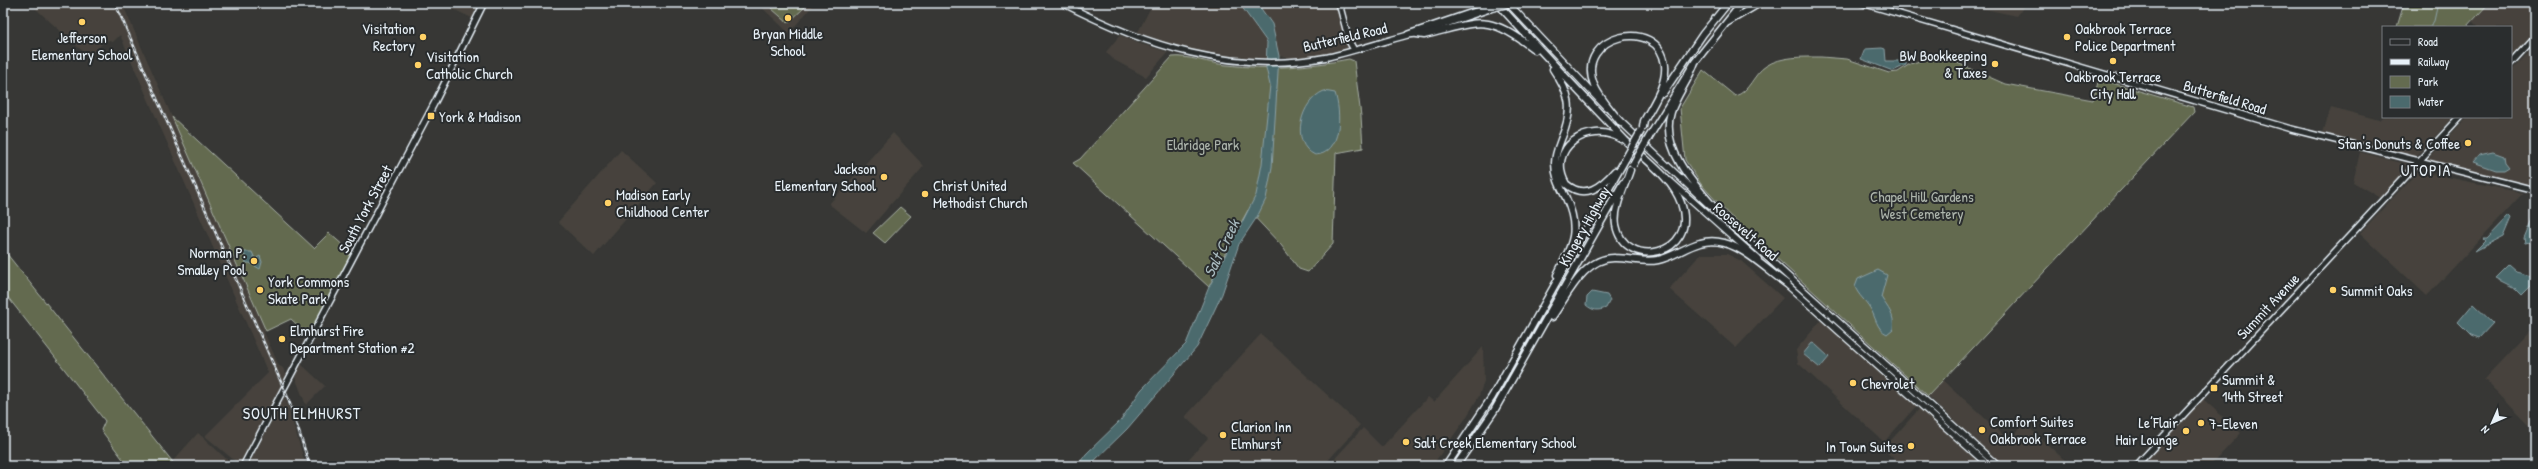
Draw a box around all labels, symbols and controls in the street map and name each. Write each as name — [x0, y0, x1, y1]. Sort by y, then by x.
marker: Bryan Middle School — [783, 13, 793, 23]
marker: Jefferson Elementary School — [77, 17, 87, 27]
street label: Butterfield Road — [1301, 17, 1389, 57]
place label: Visitation Rectory — [362, 18, 415, 56]
place label: Oakbrook Terrace Police Department — [2075, 18, 2176, 56]
place label: Bryan Middle School — [753, 23, 823, 61]
legend — [2382, 26, 2512, 118]
place label: Jefferson Elementary School — [31, 27, 133, 65]
marker: Visitation Rectory — [418, 32, 428, 42]
marker: Oakbrook Terrace Police Department — [2062, 32, 2072, 42]
text: Road — [2418, 33, 2438, 50]
place label: BW Bookkeeping & Taxes — [1899, 45, 1987, 83]
place label: Visitation Catholic Church — [426, 46, 513, 84]
text: Railway — [2418, 53, 2449, 70]
marker: Oakbrook Terrace City Hall — [2108, 56, 2118, 66]
marker: BW Bookkeeping & Taxes — [1990, 59, 2000, 69]
marker: Visitation Catholic Church — [413, 60, 423, 70]
place label: Oakbrook Terrace City Hall — [2065, 66, 2161, 104]
text: Park — [2418, 73, 2438, 90]
street label: Butterfield Road — [2181, 74, 2269, 120]
text: Water — [2418, 93, 2444, 110]
place label: York & Madison — [439, 106, 521, 127]
marker: York & Madison — [426, 111, 436, 121]
place label: Stan's Donuts & Coffee — [2338, 133, 2460, 154]
park label: Eldridge Park — [1167, 134, 1239, 155]
marker: Stan's Donuts & Coffee — [2463, 138, 2473, 148]
place label: Jackson Elementary School — [775, 158, 876, 196]
district label: UTOPIA — [2401, 159, 2451, 181]
street label: South York Street — [333, 161, 397, 257]
marker: Jackson Elementary School — [879, 172, 889, 182]
place label: Christ United Methodist Church — [933, 175, 1027, 213]
street label: Kingery Highway — [1553, 182, 1615, 270]
place label: Madison Early Childhood Center — [616, 184, 710, 222]
park label: Chapel Hill Gardens West Cemetery — [1870, 186, 1974, 224]
marker: Christ United Methodist Church — [920, 189, 930, 199]
street label: Roosevelt Road — [1709, 197, 1783, 265]
marker: Madison Early Childhood Center — [603, 198, 613, 208]
water label: Salt Creek — [1198, 214, 1245, 280]
place label: Norman P. Smalley Pool — [178, 242, 246, 280]
marker: Norman P. Smalley Pool — [249, 256, 259, 266]
street label: Summit Avenue — [2232, 268, 2304, 344]
place label: York Commons Skate Park — [268, 271, 350, 309]
place label: Summit Oaks — [2341, 280, 2413, 301]
marker: York Commons Skate Park — [255, 285, 265, 295]
marker: Summit Oaks — [2328, 285, 2338, 295]
place label: Elmhurst Fire Department Station #2 — [290, 320, 415, 358]
marker: Elmhurst Fire Department Station #2 — [277, 334, 287, 344]
place label: Summit & 14th Street — [2222, 369, 2284, 407]
place label: Chevrolet — [1861, 373, 1915, 394]
marker: Chevrolet — [1848, 378, 1858, 388]
marker: Summit & 14th Street — [2209, 383, 2219, 393]
district label: SOUTH ELMHURST — [243, 402, 361, 424]
north arrow — [2472, 403, 2512, 443]
place label: Comfort Suites Oakbrook Terrace — [1990, 411, 2086, 449]
place label: Le’Flair Hair Lounge — [2115, 412, 2178, 450]
place label: 7-Eleven — [2209, 413, 2258, 434]
place label: Clarion Inn Elmhurst — [1231, 416, 1292, 454]
marker: 7-Eleven — [2196, 418, 2206, 428]
text: N — [2478, 423, 2492, 437]
marker: Comfort Suites Oakbrook Terrace — [1977, 425, 1987, 435]
marker: Le’Flair Hair Lounge — [2181, 426, 2191, 436]
marker: Clarion Inn Elmhurst — [1218, 430, 1228, 440]
place label: Salt Creek Elementary School — [1414, 432, 1576, 453]
place label: In Town Suites — [1826, 436, 1903, 457]
marker: Salt Creek Elementary School — [1401, 437, 1411, 447]
marker: In Town Suites — [1906, 441, 1916, 451]

